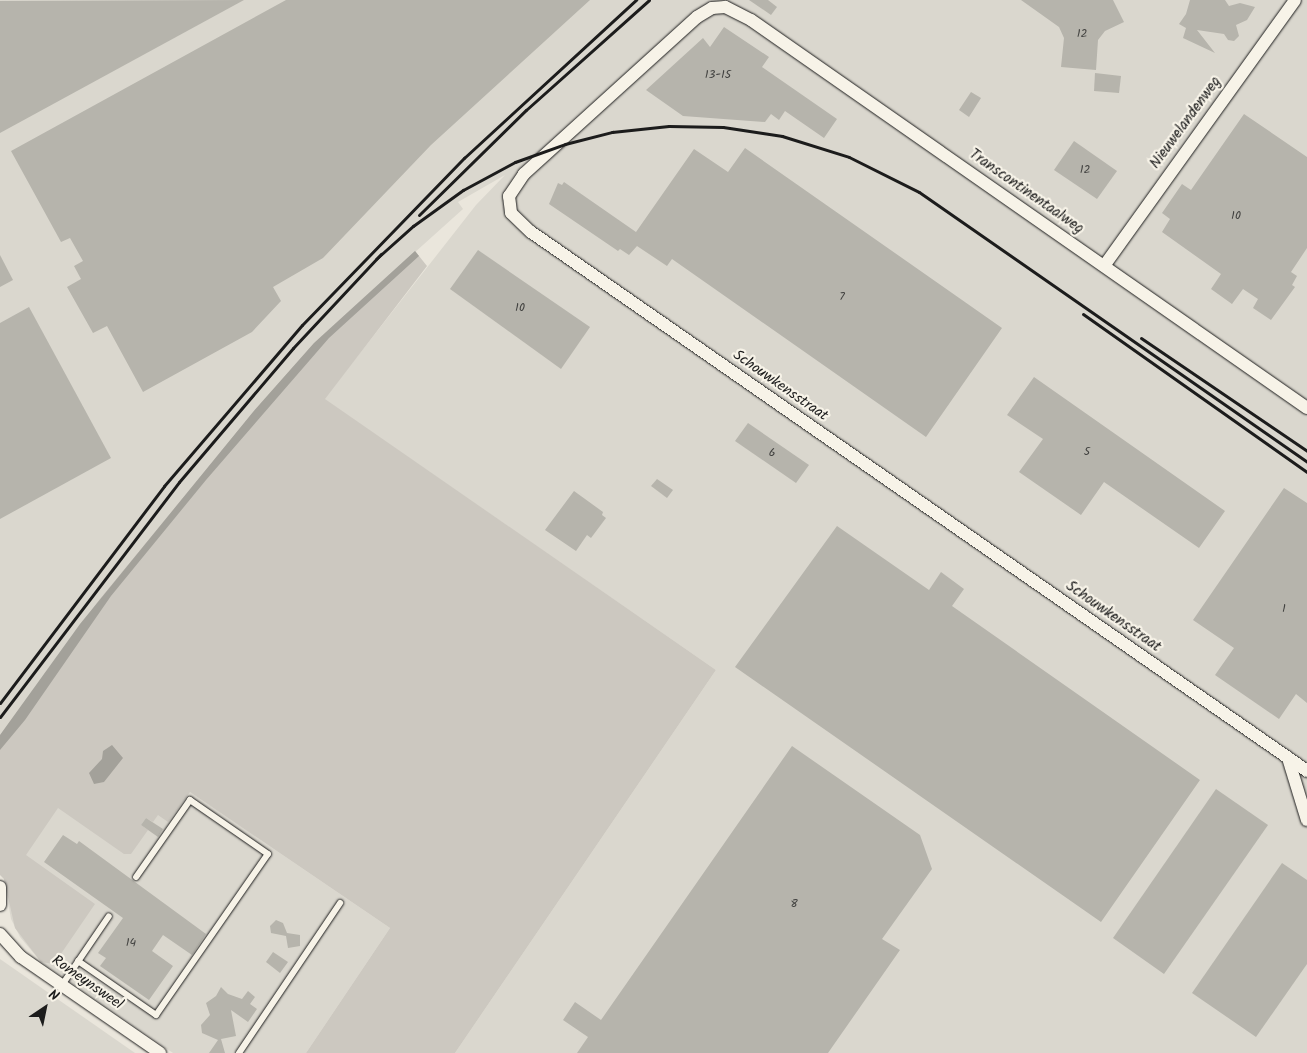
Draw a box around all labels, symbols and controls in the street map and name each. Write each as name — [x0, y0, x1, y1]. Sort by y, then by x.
house number: 12 — [1077, 27, 1087, 41]
house number: 13-15 — [705, 68, 731, 82]
street label: Nieuwelandenweg — [1147, 73, 1225, 173]
street label: Transcontinentaalweg — [965, 146, 1087, 238]
house number: 12 — [1080, 163, 1090, 177]
house number: 10 — [1231, 209, 1241, 223]
house number: 7 — [839, 290, 845, 304]
house number: 10 — [515, 301, 525, 315]
street label: Schouwkensstraat — [729, 347, 831, 425]
house number: 5 — [1084, 445, 1090, 459]
house number: 6 — [769, 446, 775, 460]
street label: Schouwkensstraat — [1062, 578, 1164, 656]
house number: 1 — [1282, 602, 1286, 616]
house number: 8 — [790, 897, 798, 911]
house number: 14 — [126, 936, 136, 950]
street label: Romeynsweel — [48, 952, 126, 1014]
north arrow — [20, 983, 70, 1033]
text: N — [44, 984, 63, 1007]

